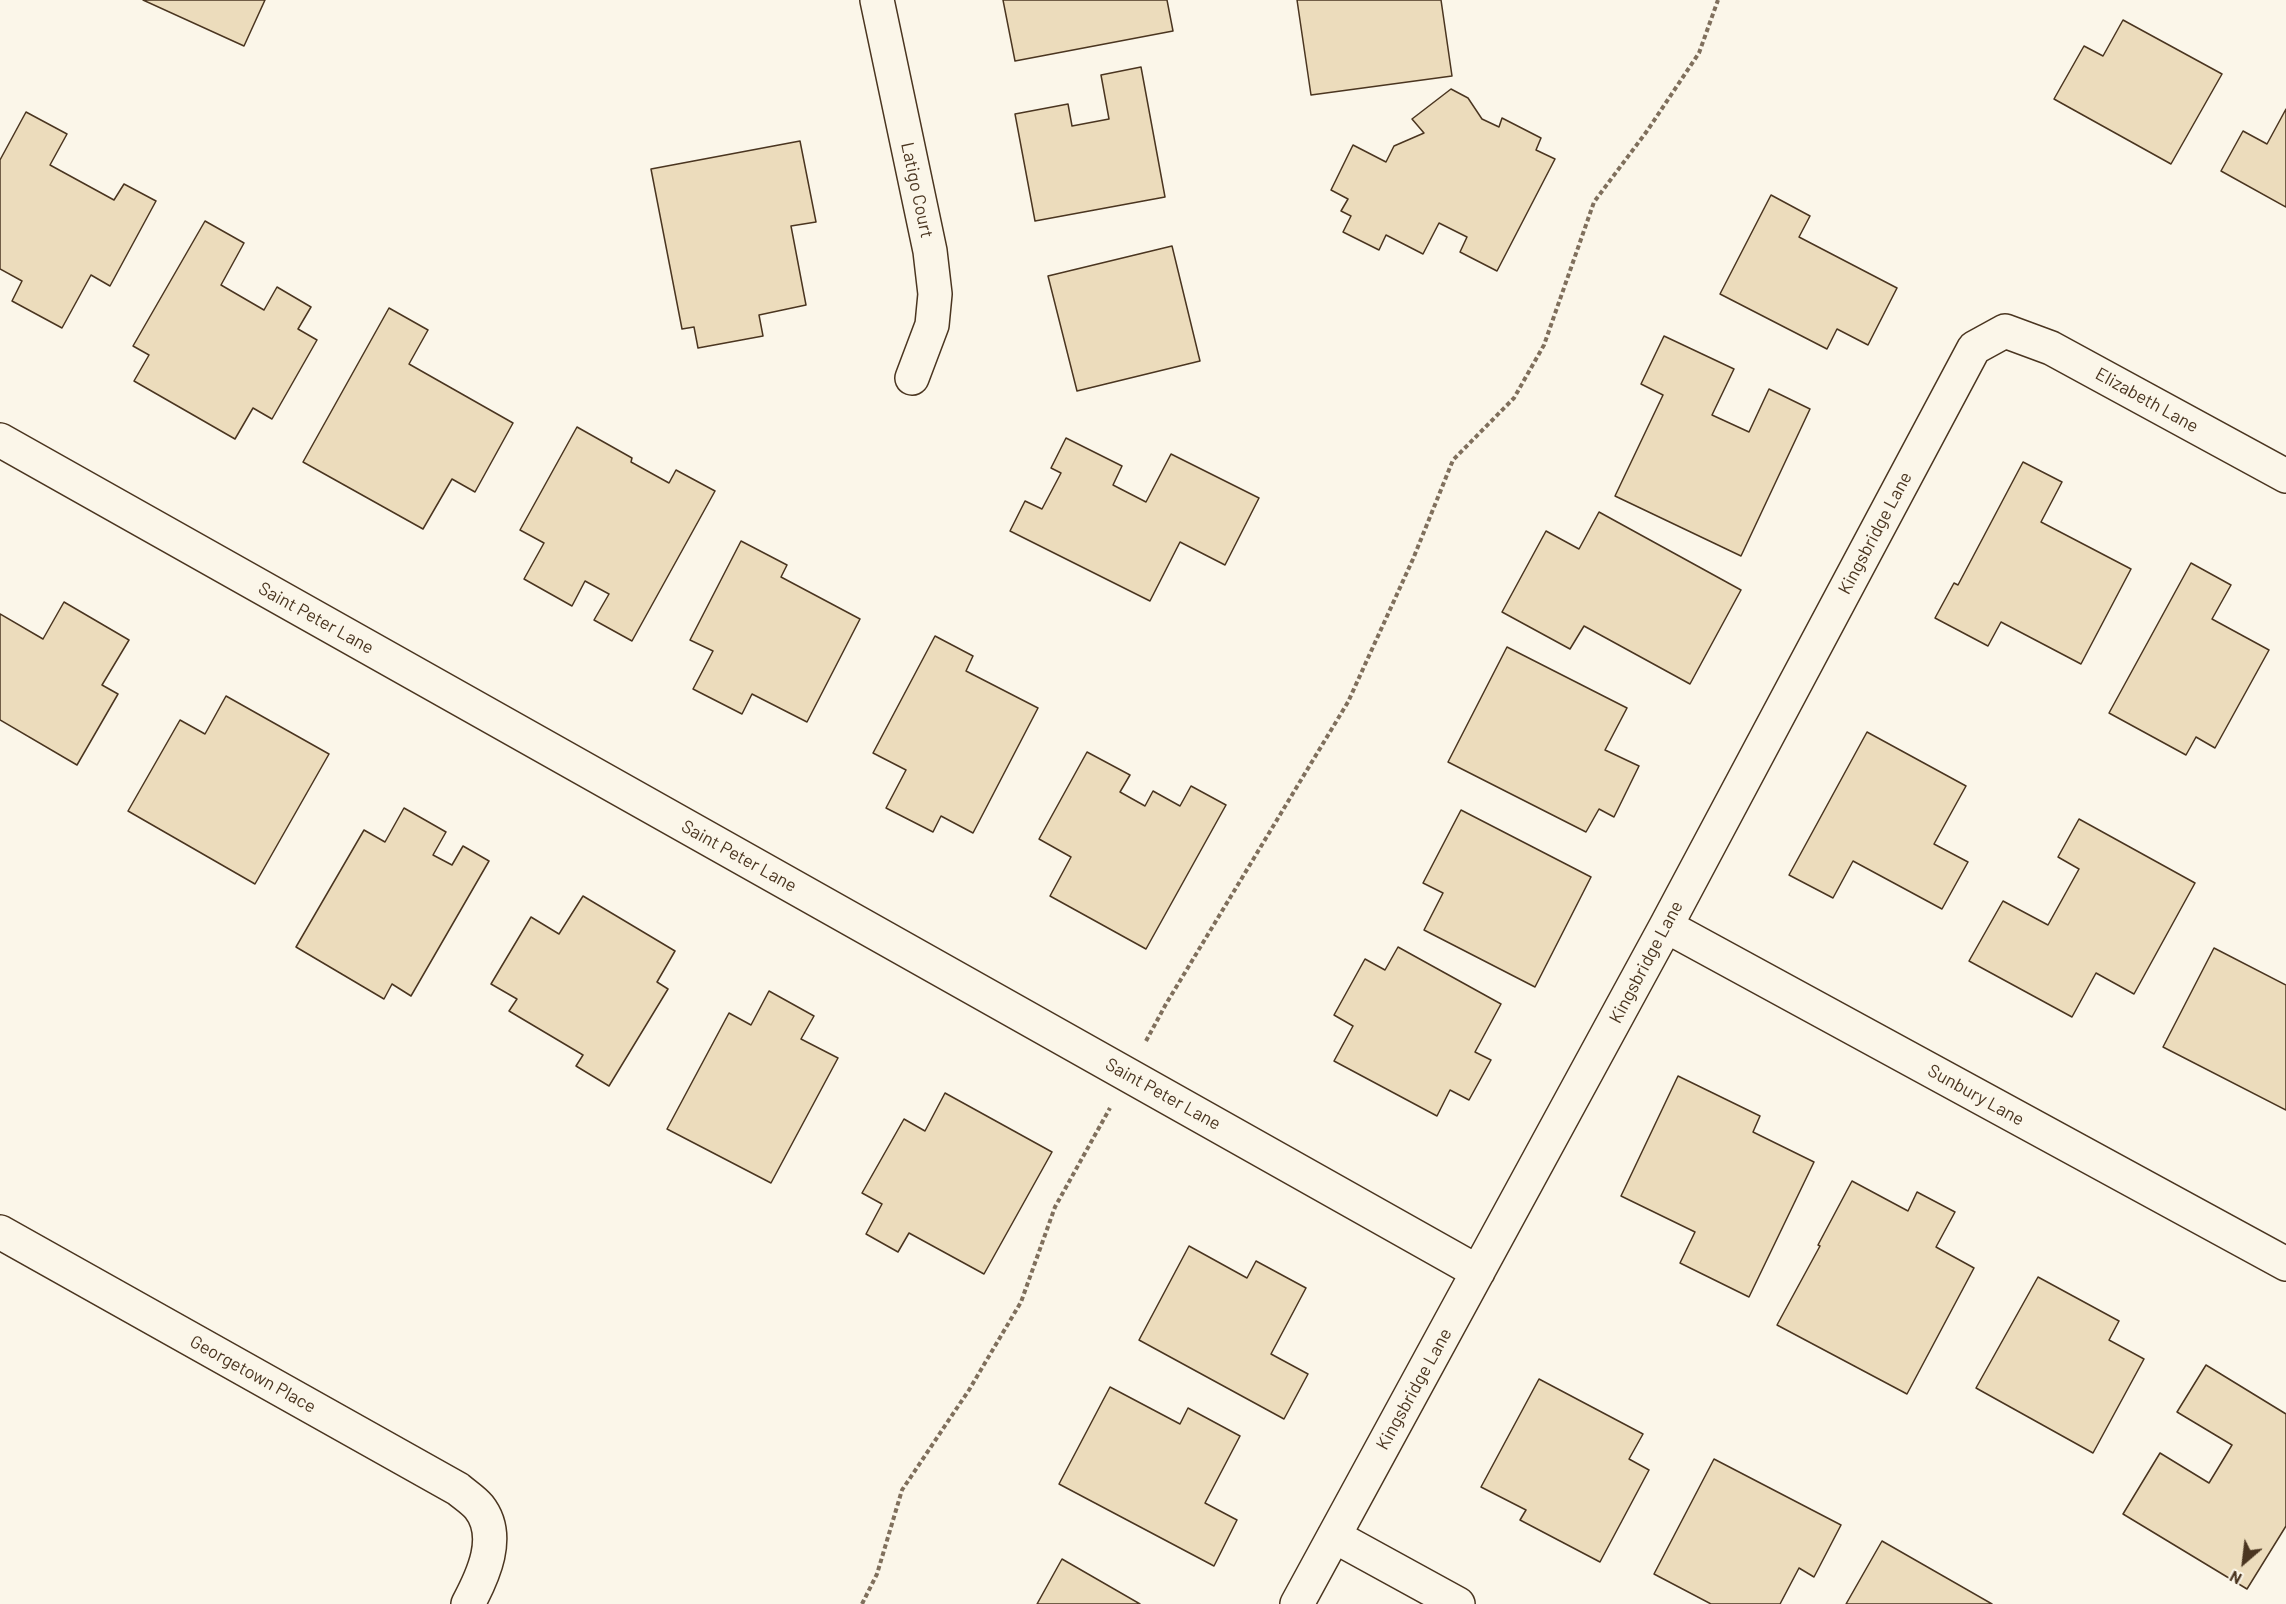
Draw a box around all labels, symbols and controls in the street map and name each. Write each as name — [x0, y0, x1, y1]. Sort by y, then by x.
street label: Latigo Court — [896, 140, 938, 240]
street label: Elizabeth Lane — [2092, 363, 2202, 437]
street label: Kingsbridge Lane — [1834, 468, 1916, 598]
street label: Saint Peter Lane — [255, 577, 377, 659]
street label: Saint Peter Lane — [678, 815, 800, 897]
street label: Kingsbridge Lane — [1605, 897, 1687, 1027]
street label: Saint Peter Lane — [1102, 1053, 1224, 1135]
street label: Sunbury Lane — [1924, 1060, 2028, 1130]
street label: Kingsbridge Lane — [1372, 1324, 1456, 1454]
street label: Georgetown Place — [186, 1330, 320, 1418]
north arrow — [2214, 1532, 2274, 1592]
text: N — [2226, 1567, 2244, 1589]

